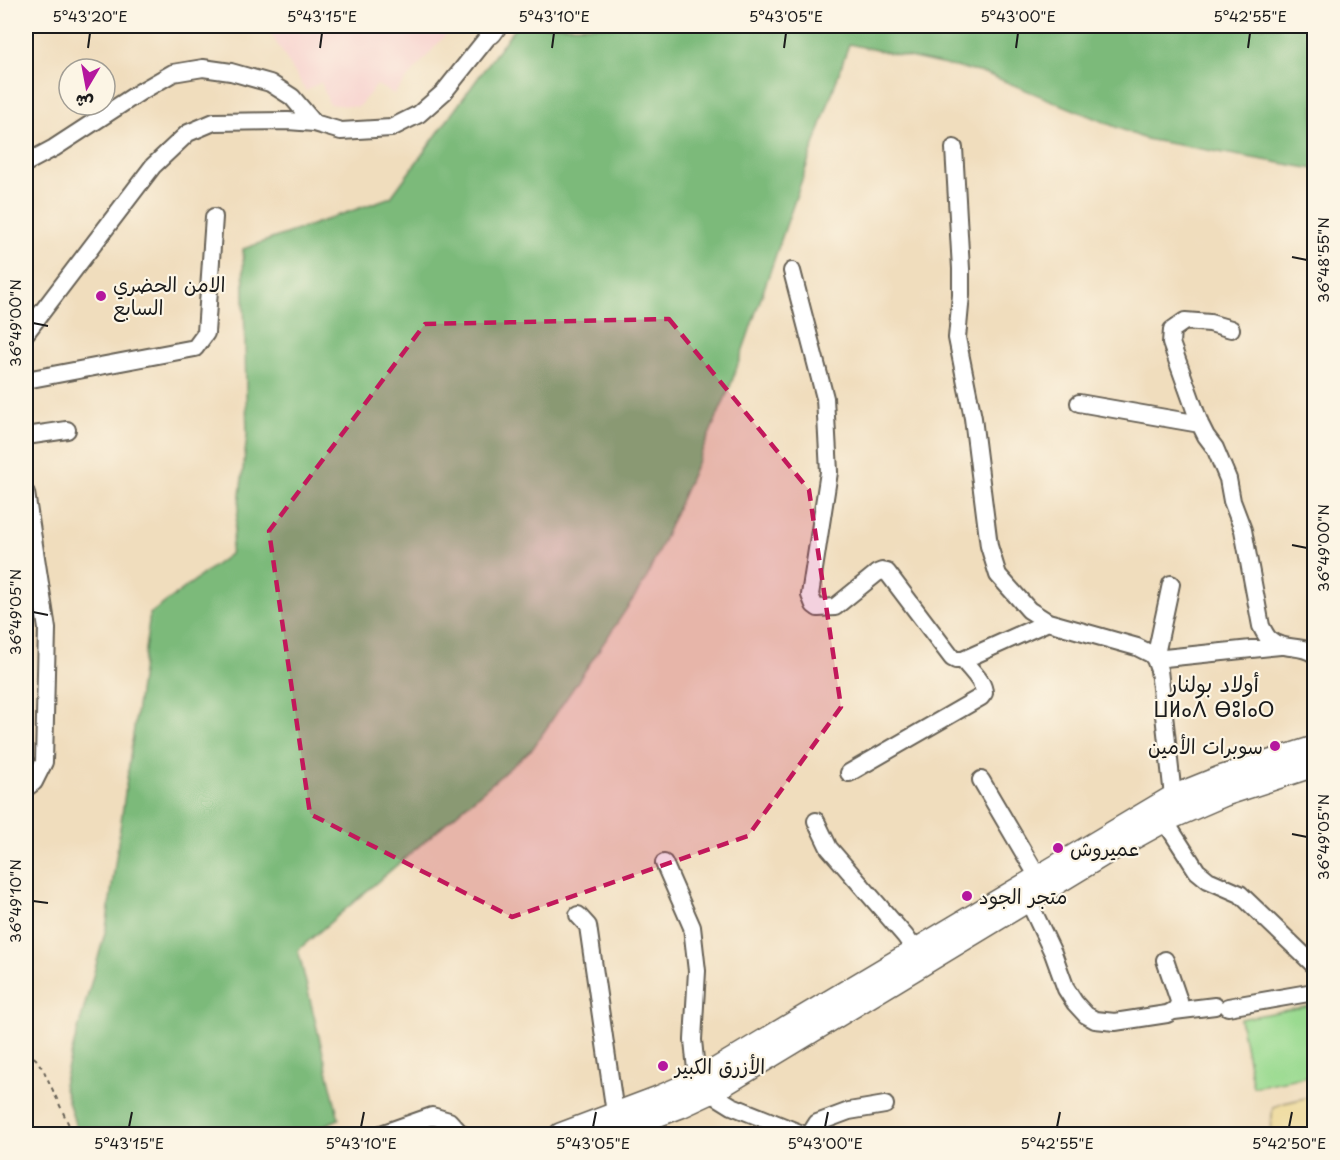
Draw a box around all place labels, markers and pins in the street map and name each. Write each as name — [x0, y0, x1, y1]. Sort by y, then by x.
place label: الامن الحضري السابع — [113, 269, 225, 323]
marker: الامن الحضري السابع — [94, 289, 108, 303]
place label: سوبرات الأمين — [1148, 731, 1263, 761]
marker: سوبرات الأمين — [1268, 739, 1282, 753]
place label: عميروش — [1070, 833, 1139, 863]
marker: عميروش — [1051, 841, 1065, 855]
place label: متجر الجود — [979, 881, 1067, 911]
marker: متجر الجود — [960, 889, 974, 903]
place label: الأزرق الكبير — [673, 1051, 765, 1081]
marker: الأزرق الكبير — [656, 1059, 670, 1073]

